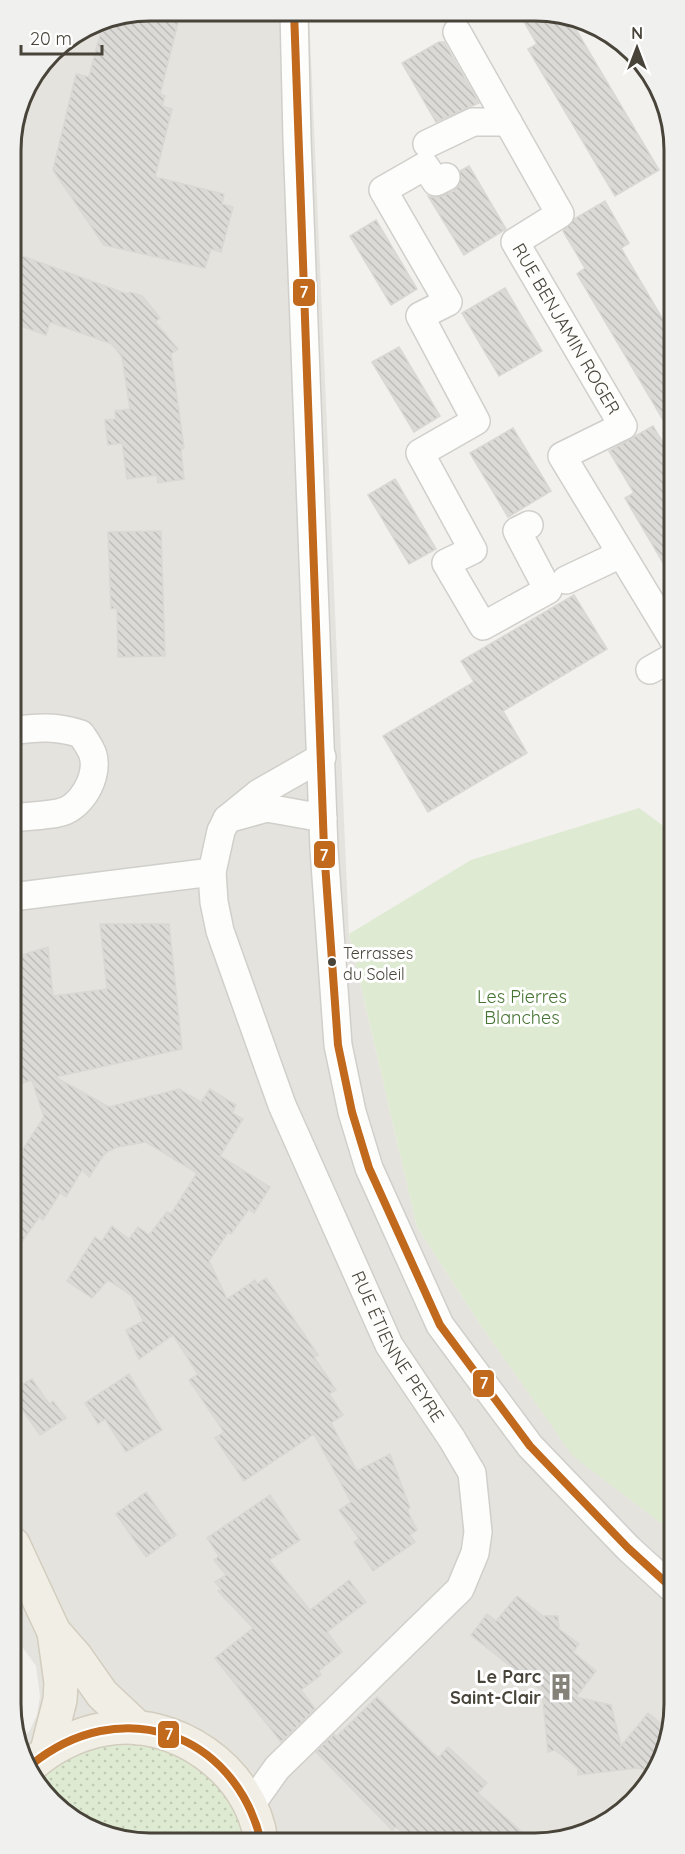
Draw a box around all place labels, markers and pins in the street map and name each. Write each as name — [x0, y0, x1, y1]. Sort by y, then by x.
place label: Terrasses du Soleil — [343, 943, 413, 984]
marker: Terrasses du Soleil — [326, 956, 338, 968]
place label: Le Parc Saint-Clair — [450, 1665, 541, 1709]
building icon: Le Parc Saint-Clair — [546, 1672, 576, 1702]

